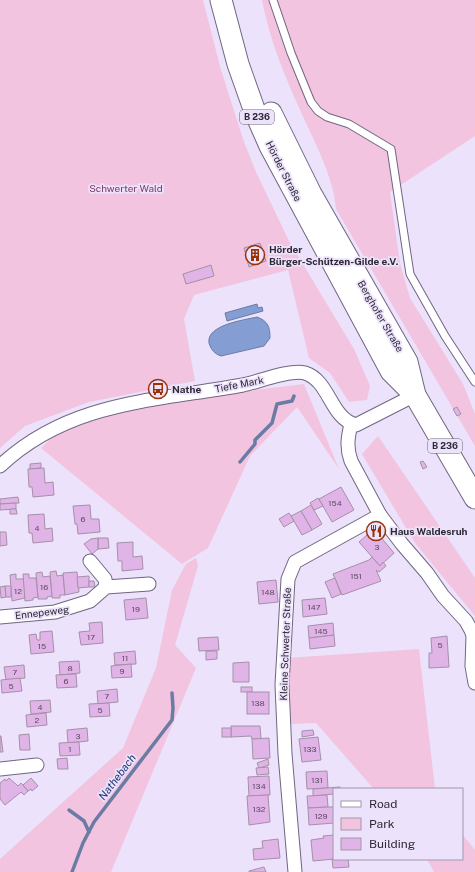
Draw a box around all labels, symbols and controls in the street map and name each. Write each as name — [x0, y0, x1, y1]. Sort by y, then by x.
road number: B 236 — [240, 110, 274, 124]
street label: Hörder Straße — [264, 139, 305, 204]
park label: Schwerter Wald — [89, 182, 163, 194]
place label: Hörder Bürger-Schützen-Gilde e.V. — [269, 243, 399, 267]
building icon: Hörder Bürger-Schützen-Gilde e.V. — [244, 244, 266, 266]
street label: Berghofer Straße — [356, 278, 407, 354]
street label: Tiefe Mark — [213, 373, 265, 395]
bus stop icon: Nathe — [147, 378, 169, 400]
place label: Nathe — [172, 383, 201, 395]
road number: B 236 — [428, 439, 462, 453]
house number: 154 — [328, 498, 342, 508]
house number: 6 — [81, 514, 86, 524]
restaurant icon: Haus Waldesruh — [365, 520, 387, 542]
house number: 4 — [34, 523, 40, 533]
place label: Haus Waldesruh — [390, 525, 468, 537]
house number: 3 — [374, 542, 380, 552]
house number: 151 — [350, 571, 362, 581]
house number: 16 — [40, 582, 48, 592]
house number: 12 — [14, 586, 22, 596]
house number: 148 — [261, 587, 275, 597]
street label: Kleine Schwerter Straße — [277, 587, 293, 701]
house number: 147 — [307, 602, 321, 612]
street label: Ennepeweg — [14, 603, 70, 621]
house number: 19 — [132, 604, 140, 614]
house number: 145 — [314, 626, 328, 636]
house number: 17 — [87, 632, 95, 642]
house number: 5 — [437, 640, 443, 650]
house number: 15 — [38, 641, 46, 651]
house number: 11 — [122, 653, 128, 663]
house number: 8 — [67, 663, 73, 673]
house number: 9 — [120, 666, 125, 676]
house number: 7 — [13, 667, 18, 677]
house number: 6 — [64, 676, 69, 686]
house number: 5 — [8, 681, 14, 691]
house number: 7 — [105, 691, 110, 701]
house number: 138 — [251, 698, 265, 708]
house number: 4 — [37, 702, 43, 712]
house number: 5 — [97, 705, 103, 715]
house number: 2 — [35, 715, 40, 725]
house number: 3 — [75, 731, 81, 741]
house number: 1 — [68, 744, 72, 754]
house number: 133 — [303, 744, 317, 754]
water label: Nathebach — [96, 752, 138, 802]
house number: 131 — [311, 775, 323, 785]
house number: 134 — [252, 781, 266, 791]
legend — [333, 788, 463, 860]
text: Road — [369, 797, 397, 811]
house number: 132 — [252, 804, 266, 814]
house number: 129 — [314, 811, 328, 821]
text: Park — [369, 817, 395, 831]
text: Building — [369, 837, 415, 851]

